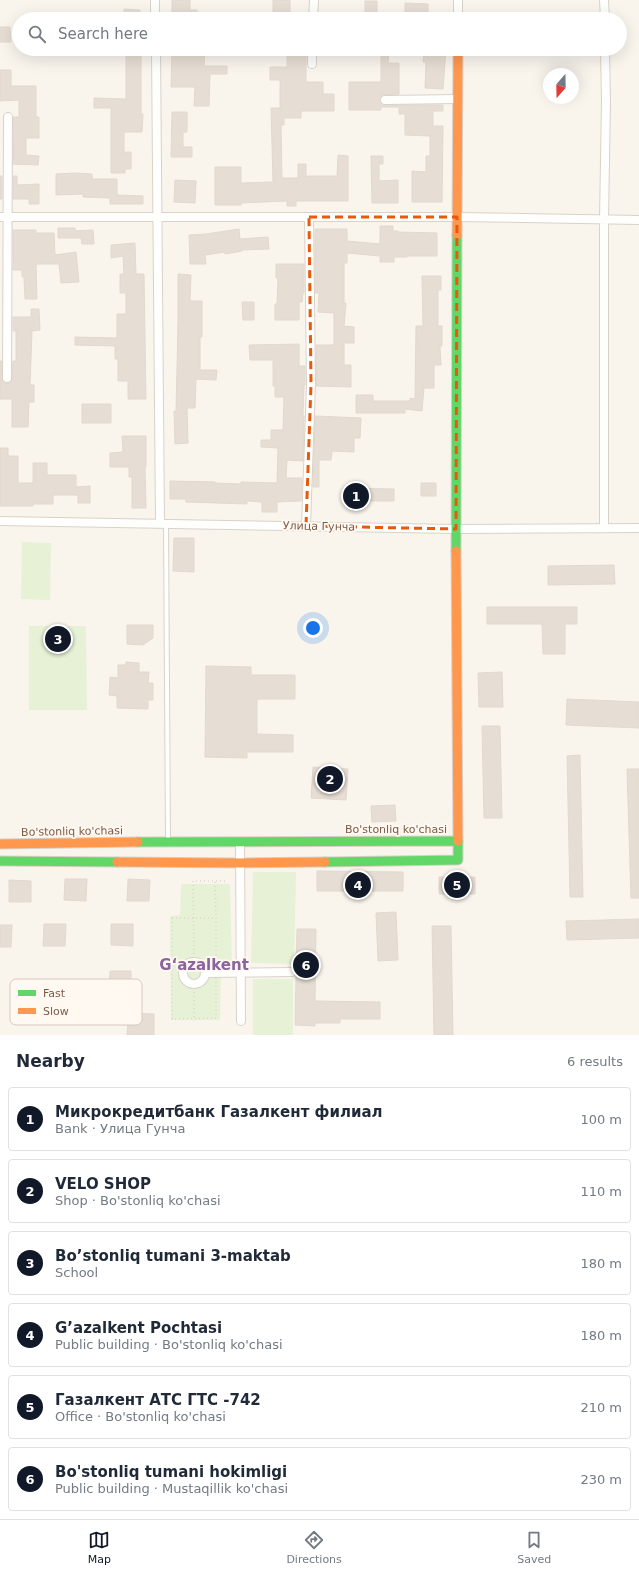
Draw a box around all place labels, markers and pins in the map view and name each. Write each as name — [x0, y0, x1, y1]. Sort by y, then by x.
pin: 1 — [343, 481, 369, 511]
pin: 3 — [45, 624, 71, 654]
pin: 2 — [317, 764, 343, 794]
pin: 4 — [345, 870, 371, 900]
pin: 5 — [444, 870, 470, 900]
pin: 6 — [293, 950, 319, 980]

